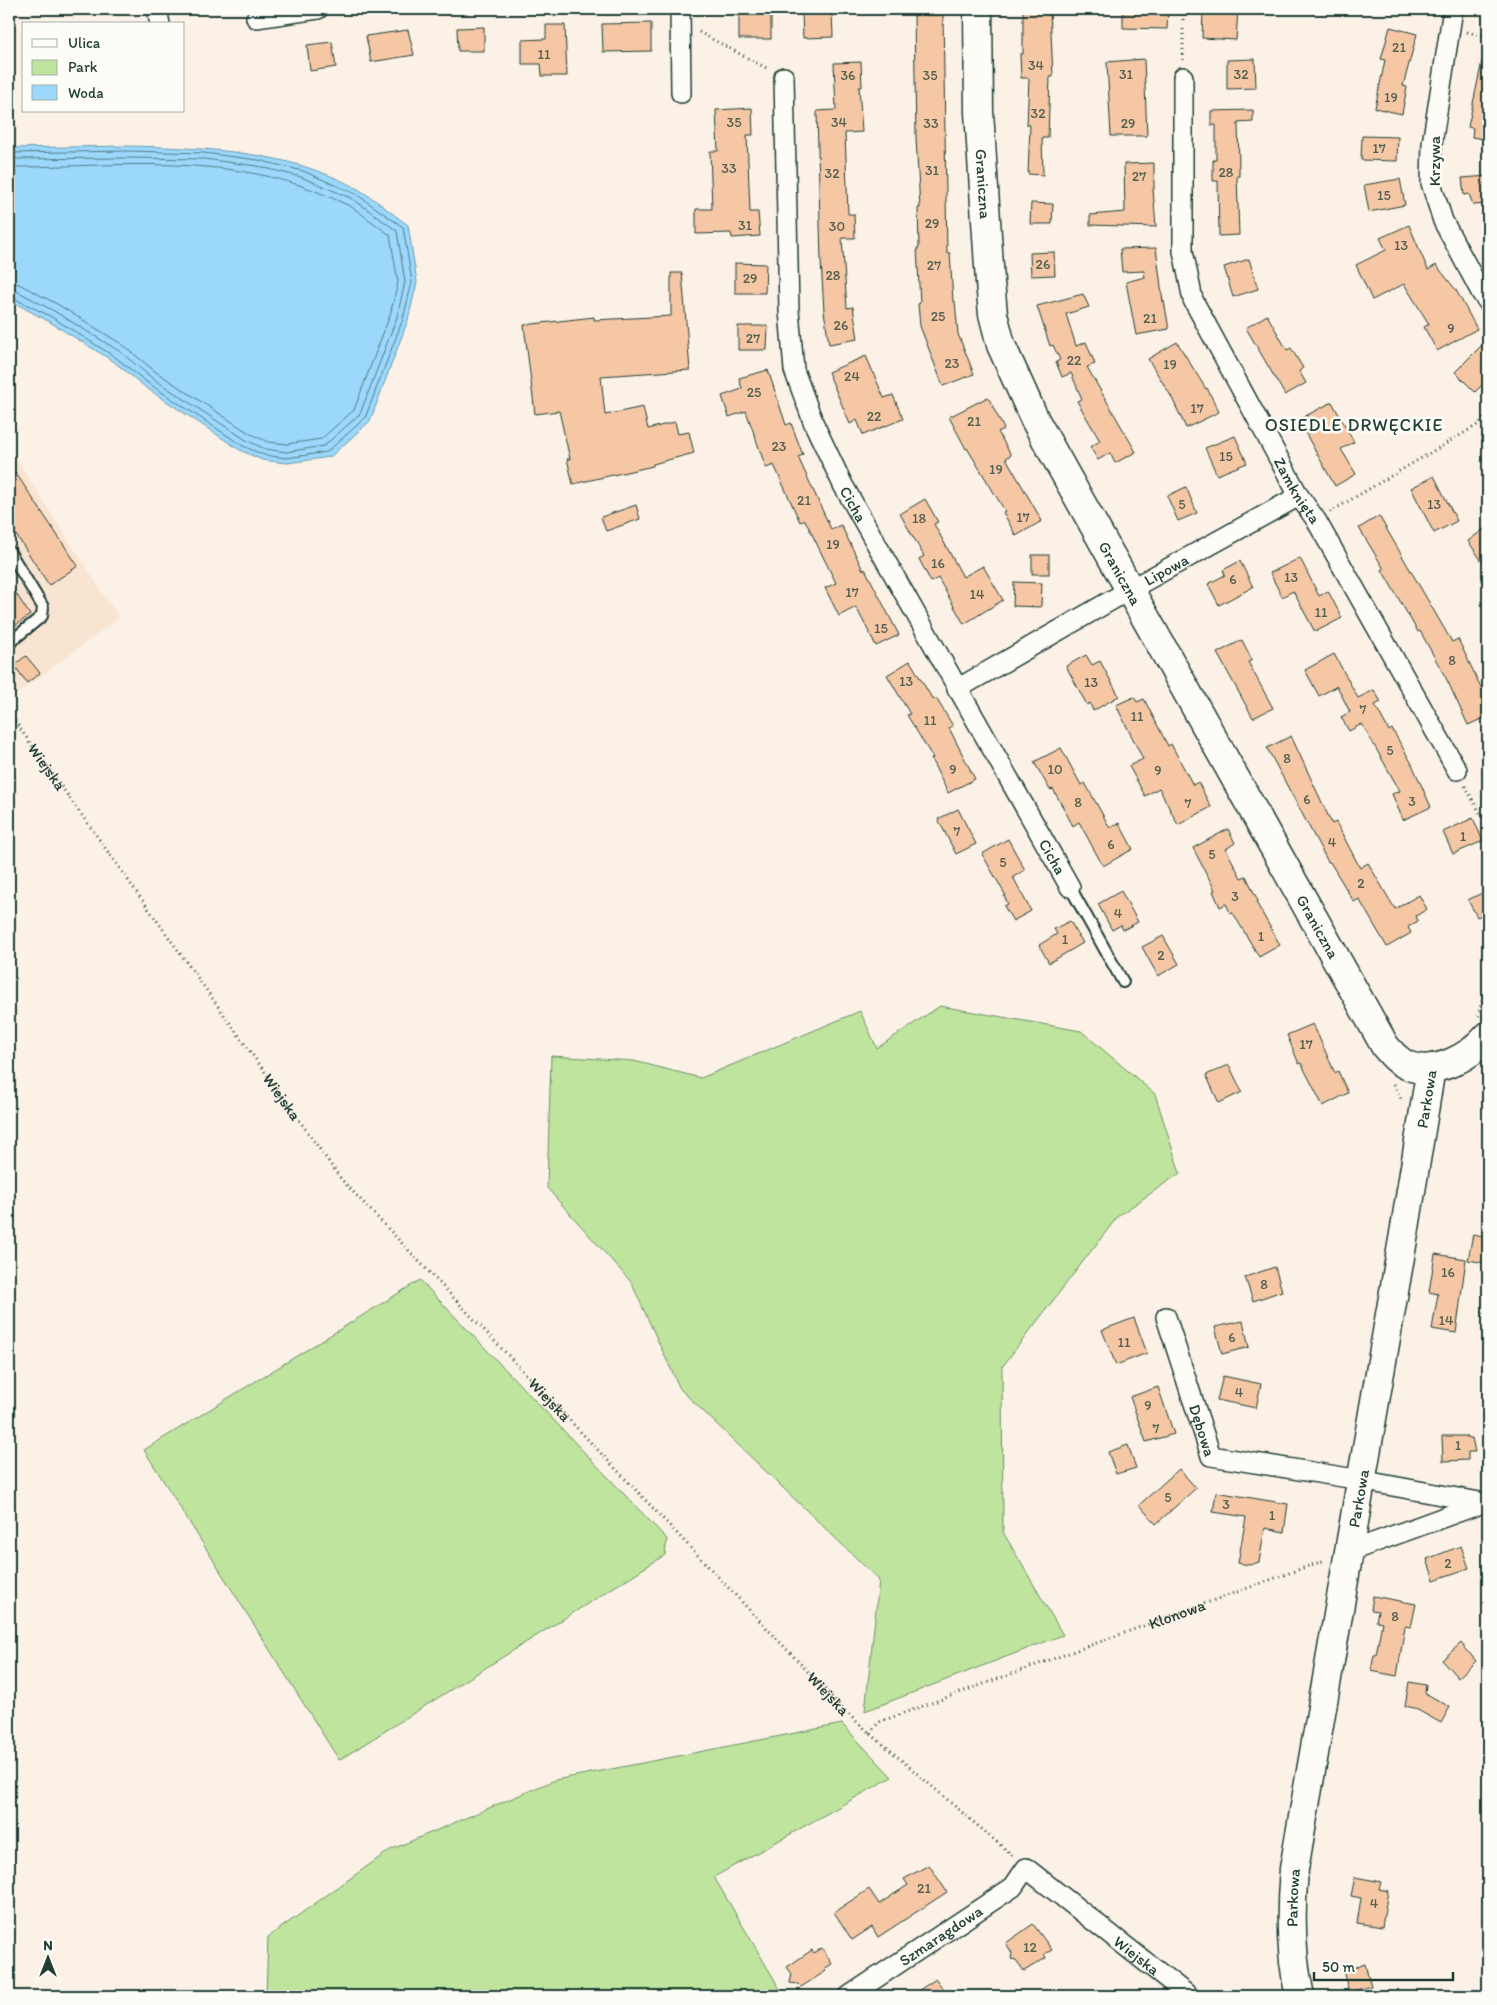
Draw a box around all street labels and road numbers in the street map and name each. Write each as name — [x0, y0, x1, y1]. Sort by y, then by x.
street label: Krzywa — [1425, 135, 1444, 186]
street label: Graniczna — [971, 148, 995, 220]
street label: Zamknięta — [1270, 454, 1325, 528]
street label: Cicha — [836, 483, 871, 525]
street label: Graniczna — [1095, 538, 1146, 609]
street label: Lipowa — [1141, 550, 1193, 590]
street label: Wiejska — [24, 740, 70, 795]
street label: Cicha — [1035, 836, 1070, 878]
street label: Graniczna — [1292, 891, 1343, 962]
street label: Parkowa — [1412, 1068, 1441, 1130]
street label: Wiejska — [259, 1070, 305, 1125]
street label: Wiejska — [524, 1374, 575, 1426]
street label: Dębowa — [1185, 1402, 1219, 1459]
street label: Parkowa — [1344, 1467, 1373, 1529]
street label: Klonowa — [1146, 1595, 1208, 1633]
street label: Wiejska — [803, 1668, 854, 1720]
street label: Parkowa — [1282, 1867, 1304, 1927]
street label: Szmaragdowa — [896, 1901, 987, 1970]
street label: Wiejska — [1110, 1932, 1164, 1980]

